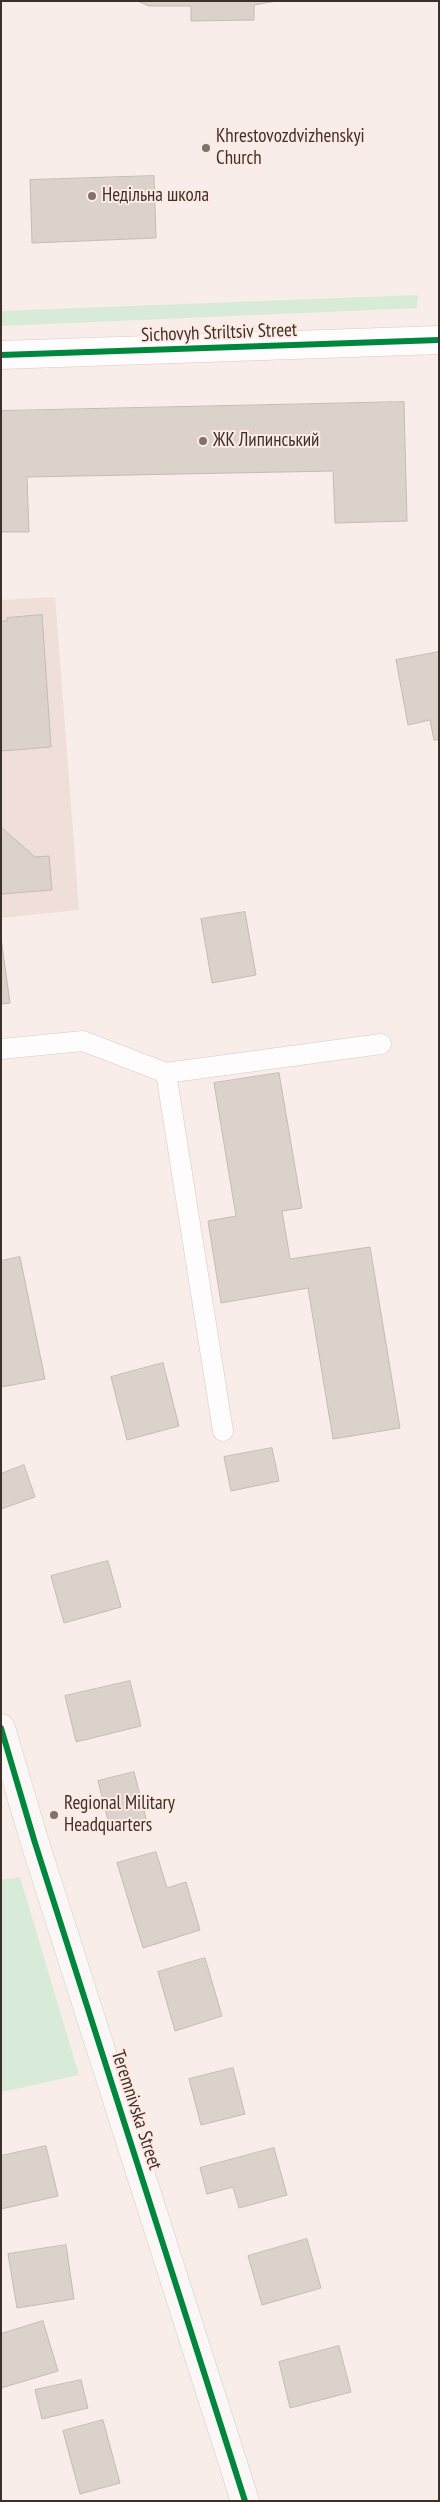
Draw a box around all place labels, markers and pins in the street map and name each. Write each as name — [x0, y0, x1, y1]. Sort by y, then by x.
place label: Khrestovozdvizhenskyi Church — [216, 126, 365, 170]
marker: Khrestovozdvizhenskyi Church — [200, 142, 212, 154]
place label: Недільна школа — [102, 185, 209, 207]
marker: Недільна школа — [86, 190, 98, 202]
place label: ЖК Липинський — [213, 430, 319, 452]
marker: ЖК Липинський — [197, 435, 209, 447]
place label: Regional Military Headquarters — [64, 1793, 175, 1837]
marker: Regional Military Headquarters — [48, 1809, 60, 1821]

